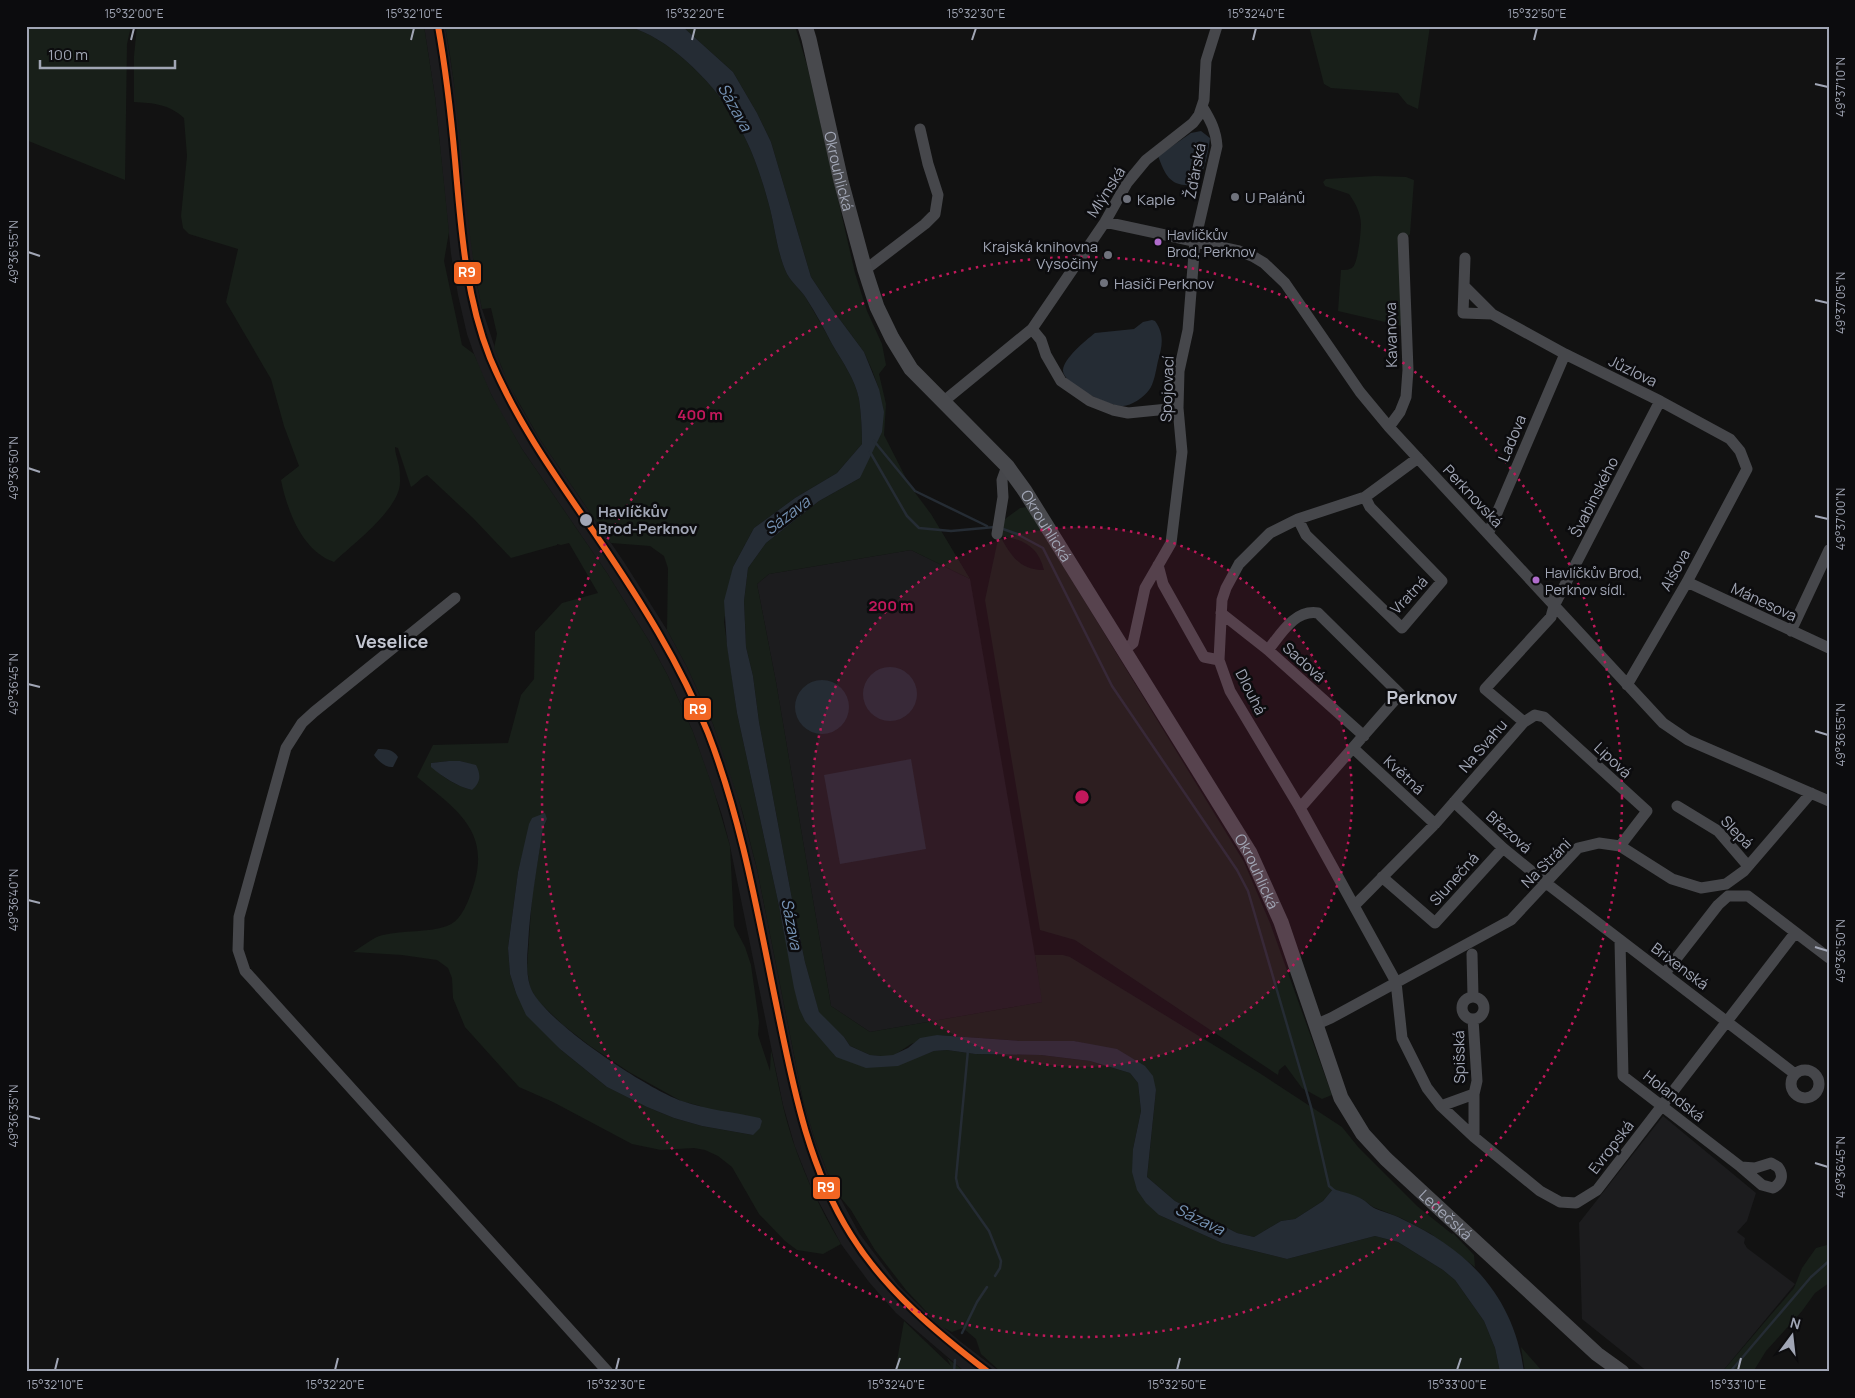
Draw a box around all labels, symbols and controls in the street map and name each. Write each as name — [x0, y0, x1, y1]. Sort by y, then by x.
text: 15°32'00"E — [104, 5, 164, 22]
text: 15°32'10"E — [386, 5, 442, 22]
text: 15°32'20"E — [666, 5, 725, 22]
text: 15°32'30"E — [947, 5, 1005, 22]
text: 15°32'40"E — [1227, 5, 1285, 22]
text: 15°32'50"E — [1508, 5, 1567, 22]
scale bar — [40, 38, 175, 70]
text: 100 m — [48, 44, 88, 65]
text: 49°37'10"N — [1832, 57, 1849, 117]
water label: Sázava — [713, 79, 758, 136]
street label: Okrouhlická — [820, 129, 859, 213]
street label: Žďárská — [1179, 141, 1211, 201]
street label: Mlýnská — [1082, 163, 1130, 221]
place label: U Palánů — [1245, 187, 1305, 208]
place label: Kaple — [1137, 189, 1176, 210]
marker: U Palánů — [1229, 191, 1241, 203]
marker: Kaple — [1121, 193, 1133, 205]
text: 49°36'55"N — [5, 220, 22, 284]
place label: Havlíčkův Brod, Perknov — [1167, 225, 1256, 261]
place label: Krajská knihovna Vysočiny — [983, 236, 1098, 274]
marker: Havlíčkův Brod, Perknov — [1153, 237, 1163, 247]
marker: Krajská knihovna Vysočiny — [1102, 249, 1114, 261]
line badge: R9 — [453, 261, 482, 285]
text: R9 — [458, 262, 476, 281]
text: 49°37'05"N — [1832, 272, 1849, 334]
place label: Hasiči Perknov — [1114, 273, 1215, 294]
marker: Hasiči Perknov — [1098, 277, 1110, 289]
street label: Kavanova — [1380, 302, 1402, 368]
street label: Jůzlova — [1605, 350, 1661, 392]
street label: Spojovací — [1155, 355, 1179, 423]
text: 400 m — [677, 404, 723, 425]
street label: Ladova — [1493, 411, 1531, 465]
text: 49°36'50"N — [5, 436, 22, 500]
street label: Švabinského — [1565, 453, 1623, 541]
street label: Perknovská — [1438, 460, 1508, 532]
street label: Okrouhlická — [1016, 485, 1077, 566]
text: 49°37'00"N — [1832, 488, 1849, 550]
water label: Sázava — [760, 490, 815, 539]
place label: Havlíčkův Brod-Perknov — [598, 501, 697, 539]
marker: Havlíčkův Brod-Perknov — [578, 512, 594, 528]
street label: Alšova — [1655, 545, 1695, 595]
place label: Havlíčkův Brod, Perknov sídl. — [1545, 563, 1642, 599]
street label: Vratná — [1386, 571, 1432, 619]
marker: Havlíčkův Brod, Perknov sídl. — [1531, 575, 1541, 585]
street label: Mánesova — [1728, 578, 1800, 626]
text: 200 m — [868, 595, 914, 616]
district label: Veselice — [356, 629, 429, 653]
street label: Sadová — [1278, 637, 1330, 687]
text: 49°36'45"N — [5, 653, 22, 715]
street label: Dlouhá — [1231, 666, 1271, 718]
district label: Perknov — [1387, 685, 1457, 709]
line badge: R9 — [683, 697, 712, 721]
text: R9 — [689, 699, 707, 718]
text: 49°36'55"N — [1832, 703, 1849, 767]
street label: Na Svahu — [1454, 715, 1512, 777]
street label: Lipová — [1590, 737, 1636, 783]
street label: Květná — [1379, 751, 1429, 799]
centre of rings — [1073, 788, 1091, 806]
street label: Březová — [1482, 806, 1536, 858]
street label: Slepá — [1716, 811, 1758, 853]
street label: Okrouhlická — [1230, 829, 1284, 912]
street label: Na Stráni — [1516, 833, 1576, 893]
street label: Slunečná — [1425, 848, 1483, 910]
text: 49°36'40"N — [5, 869, 22, 931]
water label: Sázava — [776, 896, 808, 953]
text: 49°36'50"N — [1832, 919, 1849, 983]
street label: Brixenská — [1647, 938, 1713, 994]
street label: Spišská — [1448, 1030, 1470, 1084]
street label: Holandská — [1639, 1065, 1709, 1127]
text: 49°36'35"N — [5, 1085, 22, 1147]
street label: Evropská — [1583, 1116, 1639, 1178]
text: 49°36'45"N — [1832, 1136, 1849, 1198]
line badge: R9 — [812, 1176, 841, 1200]
text: R9 — [817, 1177, 835, 1196]
street label: Ledečská — [1415, 1184, 1477, 1245]
water label: Sázava — [1172, 1198, 1229, 1241]
north arrow — [1768, 1310, 1818, 1360]
text: N — [1788, 1312, 1803, 1333]
text: 15°32'10"E — [27, 1376, 83, 1393]
text: 15°32'20"E — [306, 1376, 365, 1393]
text: 15°32'30"E — [587, 1376, 645, 1393]
text: 15°32'40"E — [867, 1376, 925, 1393]
text: 15°32'50"E — [1148, 1376, 1207, 1393]
text: 15°33'00"E — [1427, 1376, 1487, 1393]
text: 15°33'10"E — [1710, 1376, 1766, 1393]

